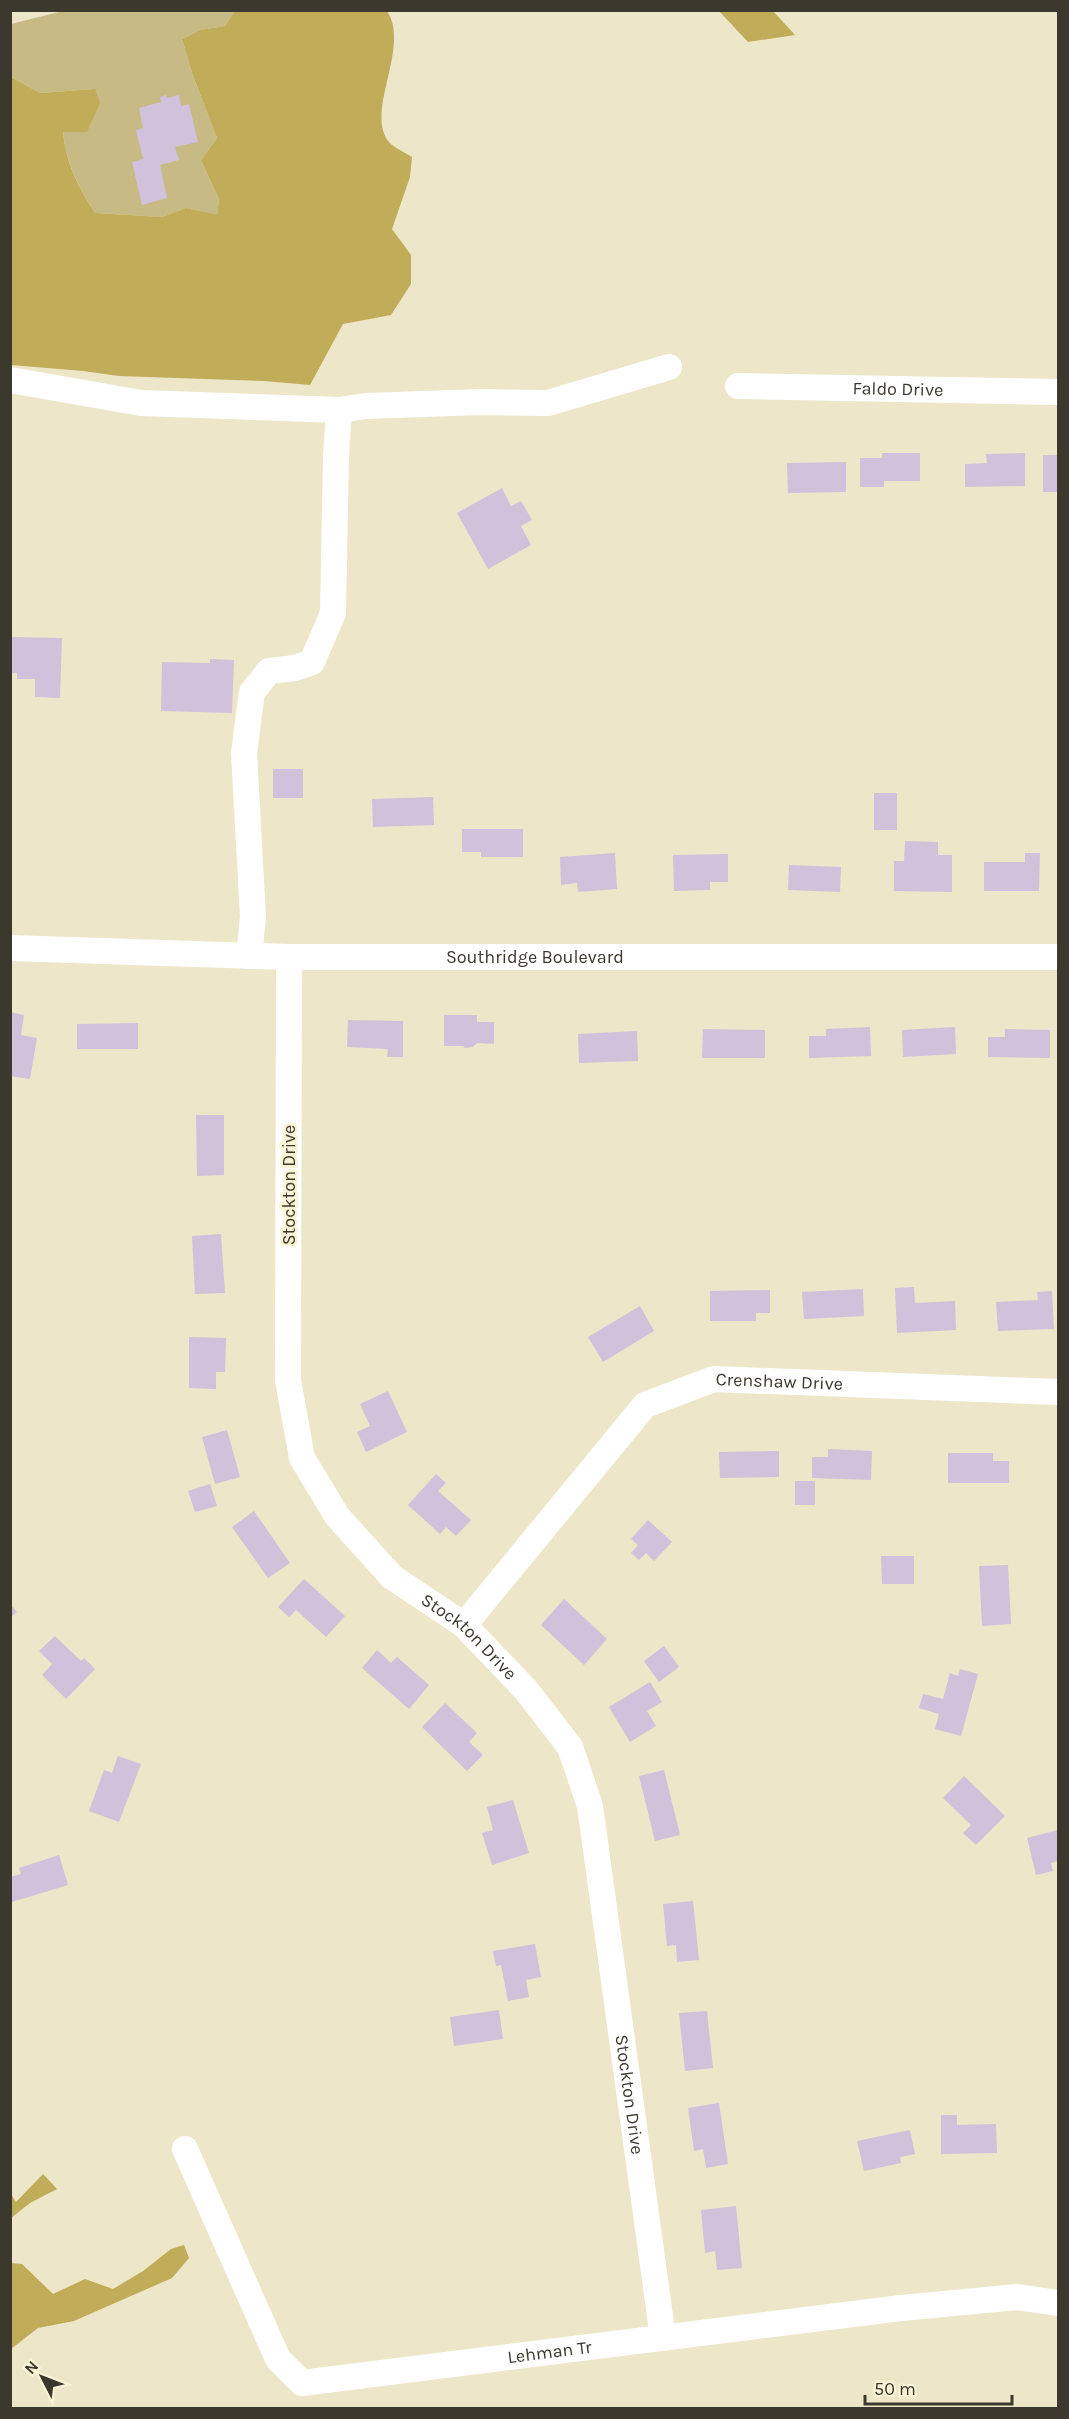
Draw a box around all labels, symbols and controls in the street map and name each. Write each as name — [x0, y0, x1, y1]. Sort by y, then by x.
street label: Faldo Drive — [852, 377, 944, 401]
street label: Southridge Boulevard — [446, 946, 624, 968]
street label: Stockton Drive — [278, 1125, 300, 1245]
street label: Crenshaw Drive — [715, 1368, 843, 1395]
street label: Stockton Drive — [417, 1589, 521, 1685]
street label: Stockton Drive — [610, 2033, 649, 2156]
street label: Lehman Tr — [506, 2336, 593, 2368]
north arrow — [12, 2347, 72, 2407]
text: N — [20, 2357, 42, 2378]
scale bar — [865, 2368, 1012, 2406]
text: 50 m — [874, 2378, 916, 2400]

